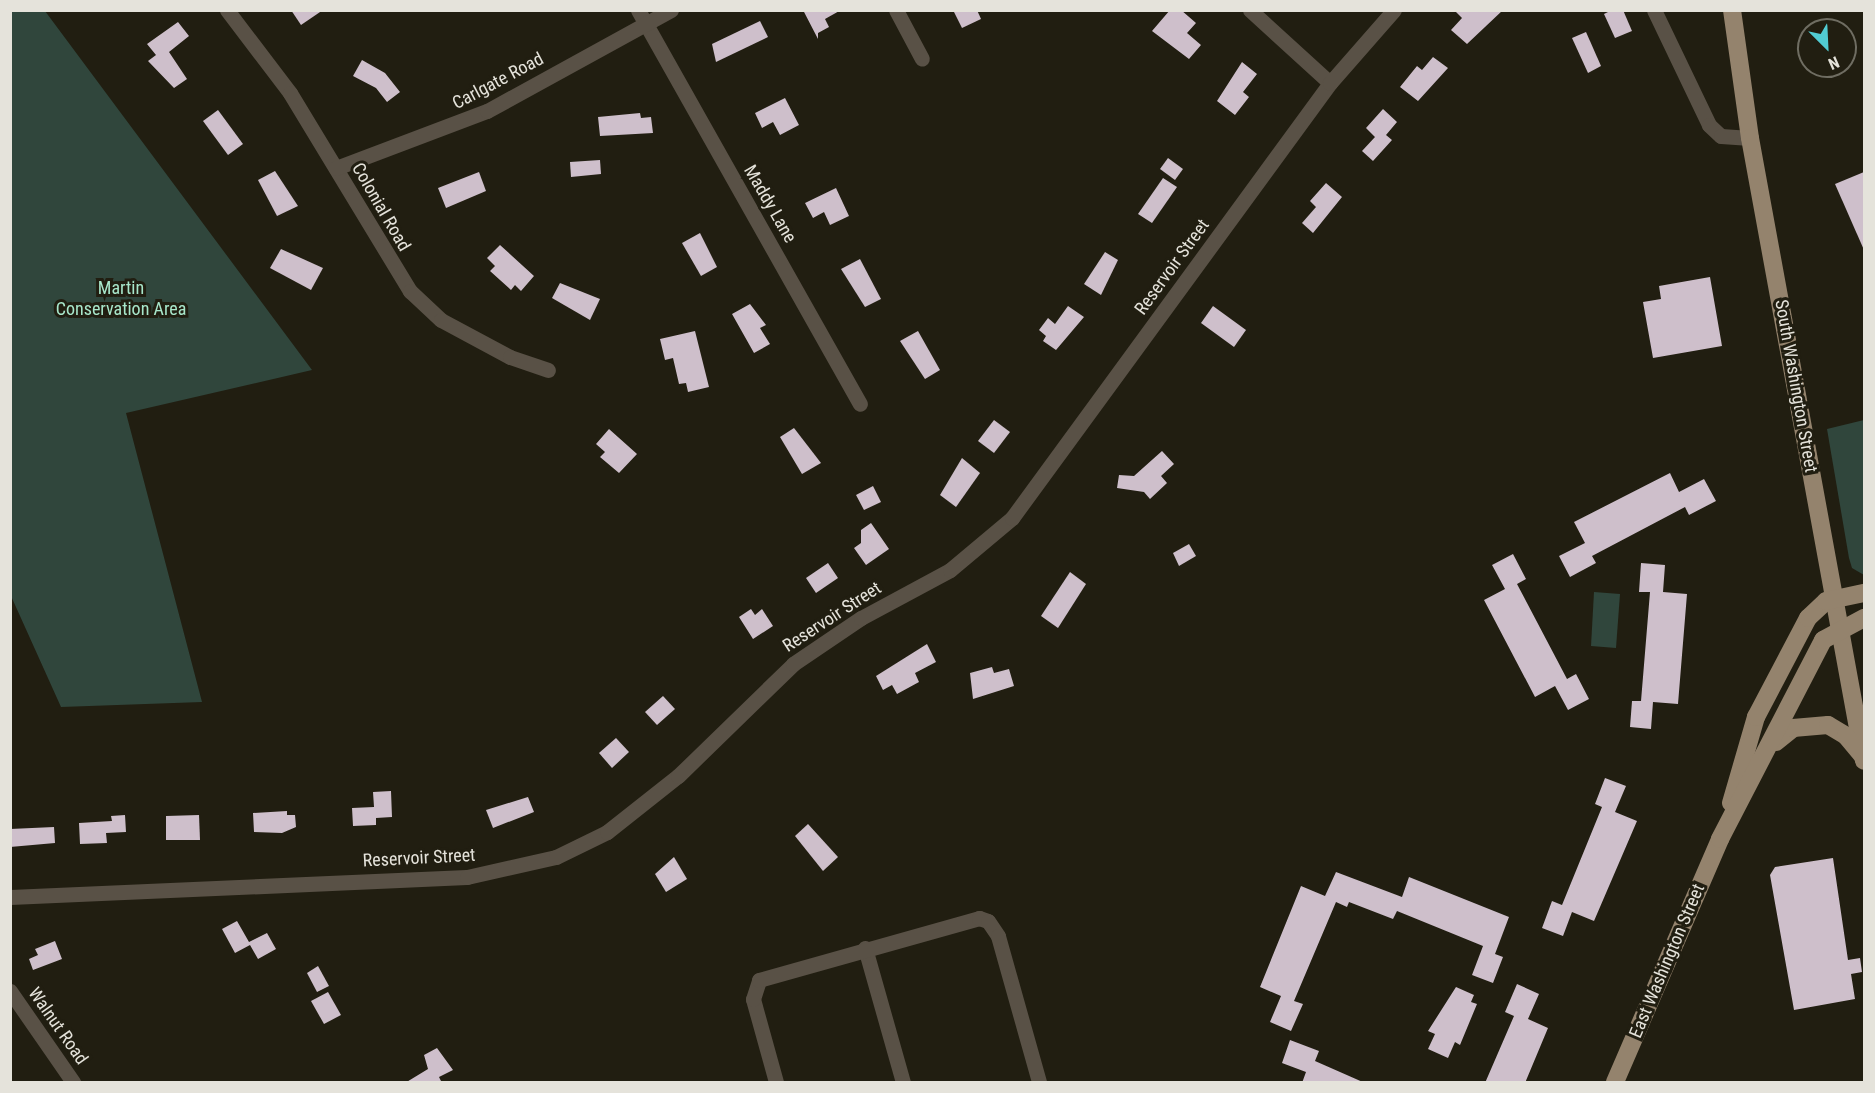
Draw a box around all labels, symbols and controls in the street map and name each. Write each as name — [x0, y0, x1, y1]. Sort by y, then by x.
north arrow — [1797, 18, 1857, 78]
street label: Carlgate Road — [449, 48, 547, 114]
text: N — [1825, 52, 1842, 74]
street label: Colonial Road — [347, 159, 415, 255]
street label: Maddy Lane — [739, 161, 801, 247]
street label: Reservoir Street — [1130, 215, 1214, 319]
park label: Martin Conservation Area — [56, 278, 186, 320]
street label: South Washington Street — [1770, 298, 1822, 474]
street label: Reservoir Street — [779, 577, 885, 657]
street label: Reservoir Street — [362, 844, 476, 872]
street label: East Washington Street — [1625, 881, 1709, 1041]
street label: Walnut Road — [24, 983, 92, 1069]

